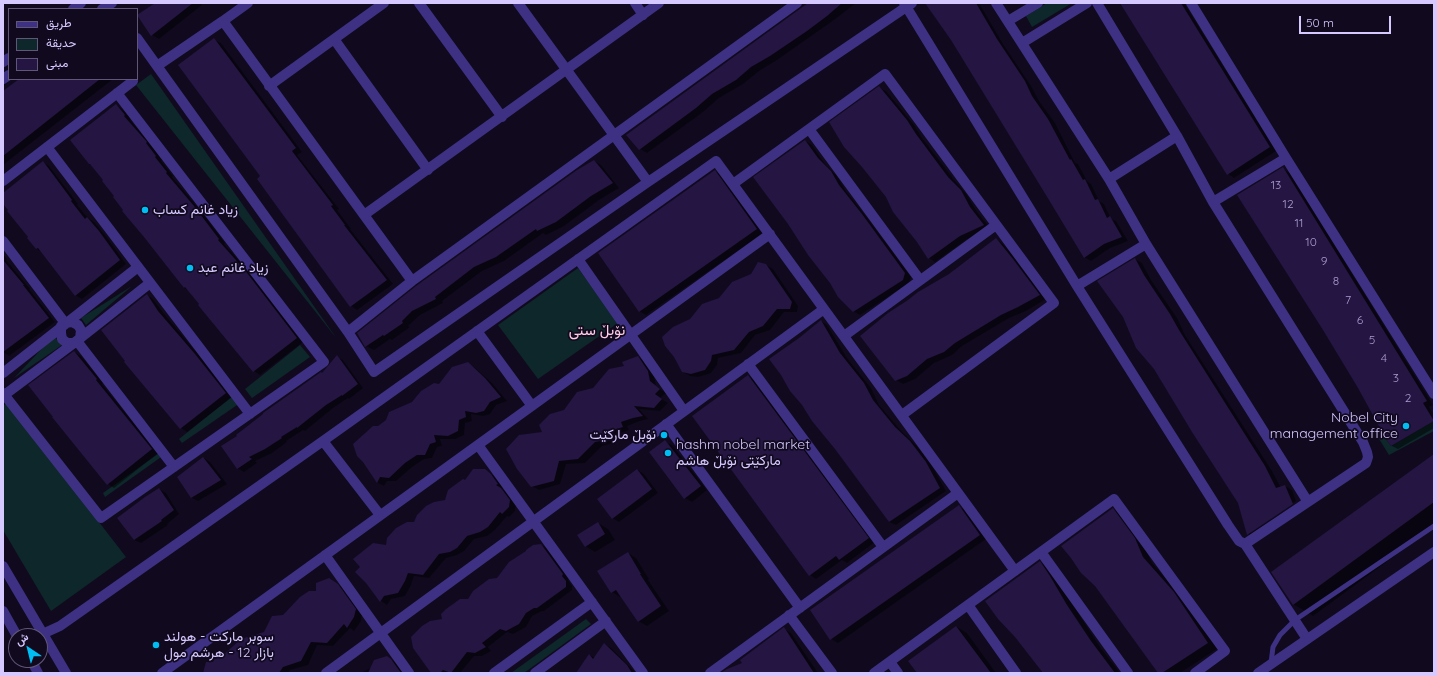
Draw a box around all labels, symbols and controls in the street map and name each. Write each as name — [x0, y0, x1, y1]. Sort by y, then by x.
legend — [8, 8, 138, 80]
scale bar — [1301, 8, 1393, 34]
text: طريق — [46, 15, 71, 30]
text: 50 m — [1306, 15, 1334, 30]
text: حديقة — [46, 35, 76, 50]
text: مبنى — [46, 55, 68, 70]
house number: 13 — [1271, 178, 1281, 192]
house number: 12 — [1282, 197, 1294, 211]
place label: زياد غانم كساب — [153, 202, 238, 218]
marker: زياد غانم كساب — [140, 205, 150, 215]
house number: 11 — [1295, 216, 1303, 230]
house number: 10 — [1305, 235, 1317, 249]
house number: 9 — [1321, 254, 1327, 268]
place label: زياد غانم عبد — [198, 260, 269, 276]
marker: زياد غانم عبد — [185, 263, 195, 273]
house number: 8 — [1333, 274, 1339, 288]
house number: 7 — [1345, 293, 1351, 307]
house number: 6 — [1357, 313, 1363, 327]
district label: نۆبڵ ستی — [569, 321, 625, 339]
house number: 5 — [1369, 333, 1375, 347]
house number: 4 — [1381, 351, 1387, 365]
house number: 3 — [1393, 371, 1399, 385]
house number: 2 — [1405, 391, 1411, 405]
place label: Nobel City management office — [1270, 410, 1398, 442]
marker: Nobel City management office — [1401, 421, 1411, 431]
place label: نۆبڵ مارکێت — [590, 427, 656, 443]
marker: نۆبڵ مارکێت — [659, 430, 669, 440]
place label: hashm nobel market مارکێتی نۆبڵ هاشم — [676, 437, 810, 470]
marker: hashm nobel market مارکێتی نۆبڵ هاشم — [663, 448, 673, 458]
north arrow — [8, 628, 48, 668]
text: ش — [12, 629, 31, 649]
place label: سوبر ماركت - هولند بازار 12 - هرشم مول — [164, 629, 274, 662]
marker: سوبر ماركت - هولند بازار 12 - هرشم مول — [151, 640, 161, 650]

